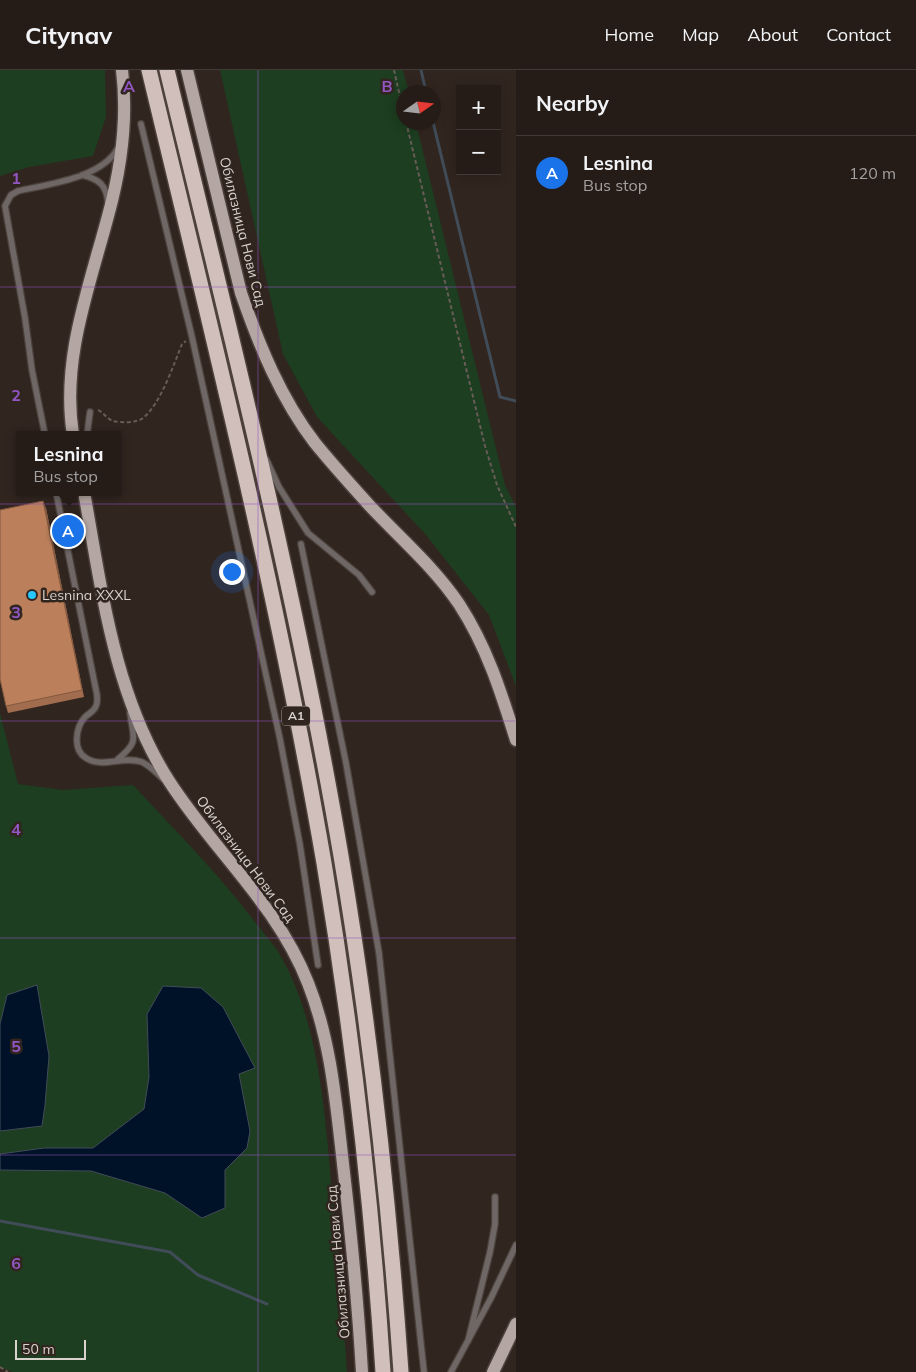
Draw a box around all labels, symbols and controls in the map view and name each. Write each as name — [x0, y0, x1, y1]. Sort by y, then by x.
text: Citynav — [25, 20, 112, 50]
text: Home — [604, 23, 654, 46]
text: Map — [682, 23, 719, 46]
text: About — [747, 23, 798, 46]
text: Contact — [826, 23, 891, 46]
text: A — [123, 76, 135, 96]
text: B — [381, 76, 393, 96]
north arrow — [396, 85, 441, 130]
map controls — [456, 85, 501, 175]
button: + — [456, 85, 501, 130]
text: Nearby — [536, 90, 609, 116]
button: − — [456, 130, 501, 175]
text: Lesnina — [583, 151, 653, 175]
street label: Обилазница Нови Сад — [216, 155, 270, 309]
text: A — [546, 163, 558, 183]
text: 120 m — [849, 163, 896, 183]
text: 1 — [11, 168, 21, 188]
text: Bus stop — [583, 175, 647, 195]
text: 2 — [11, 385, 21, 405]
popup — [16, 431, 121, 496]
text: Lesnina — [33, 442, 104, 466]
text: Bus stop — [33, 466, 98, 486]
pin: A — [52, 512, 84, 550]
your location — [219, 559, 245, 585]
place label: Lesnina XXXL — [42, 586, 131, 604]
marker: Lesnina XXXL — [26, 589, 38, 601]
text: 3 — [11, 602, 21, 622]
road number: A1 — [282, 706, 310, 726]
street label: Обилазница Нови Сад — [193, 792, 300, 926]
text: 4 — [11, 819, 21, 839]
text: 5 — [11, 1036, 21, 1056]
street label: Обилазница Нови Сад — [322, 1184, 354, 1339]
text: 6 — [11, 1253, 21, 1273]
scale bar — [15, 1337, 86, 1360]
text: 50 m — [22, 1340, 55, 1358]

